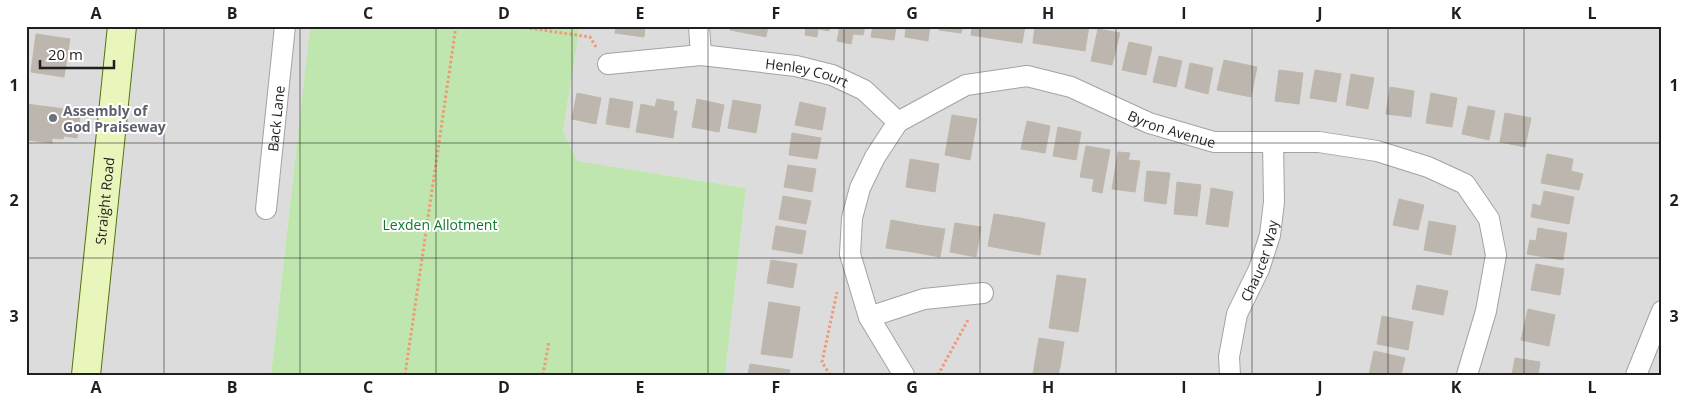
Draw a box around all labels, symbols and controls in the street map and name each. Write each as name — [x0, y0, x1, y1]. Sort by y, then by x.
text: A — [90, 2, 102, 24]
text: B — [227, 2, 237, 24]
text: C — [363, 2, 373, 24]
text: D — [498, 2, 510, 24]
text: E — [636, 2, 645, 24]
text: F — [772, 2, 780, 24]
text: G — [906, 2, 918, 24]
text: H — [1042, 2, 1054, 24]
text: I — [1181, 2, 1187, 24]
text: J — [1315, 2, 1323, 24]
text: K — [1451, 2, 1462, 24]
text: L — [1587, 2, 1597, 24]
scale bar — [40, 38, 114, 70]
text: 20 m — [48, 44, 83, 64]
street label: Henley Court — [764, 53, 852, 91]
text: 1 — [9, 74, 19, 96]
text: 1 — [1669, 74, 1679, 96]
street label: Back Lane — [263, 85, 288, 152]
place label: Assembly of God Praiseway — [63, 101, 166, 136]
street label: Byron Avenue — [1125, 105, 1218, 152]
marker: Assembly of God Praiseway — [47, 112, 59, 124]
street label: Straight Road — [90, 156, 118, 246]
text: 2 — [9, 189, 19, 211]
text: 2 — [1669, 189, 1679, 211]
park label: Lexden Allotment — [383, 215, 497, 234]
street label: Chaucer Way — [1235, 218, 1281, 304]
text: 3 — [9, 305, 19, 327]
text: 3 — [1669, 305, 1679, 327]
text: A — [90, 376, 102, 398]
text: B — [227, 376, 237, 398]
text: C — [363, 376, 373, 398]
text: D — [498, 376, 510, 398]
text: E — [636, 376, 645, 398]
text: F — [772, 376, 780, 398]
text: G — [906, 376, 918, 398]
text: H — [1042, 376, 1054, 398]
text: I — [1181, 376, 1187, 398]
text: J — [1315, 376, 1323, 398]
text: K — [1451, 376, 1462, 398]
text: L — [1587, 376, 1597, 398]

